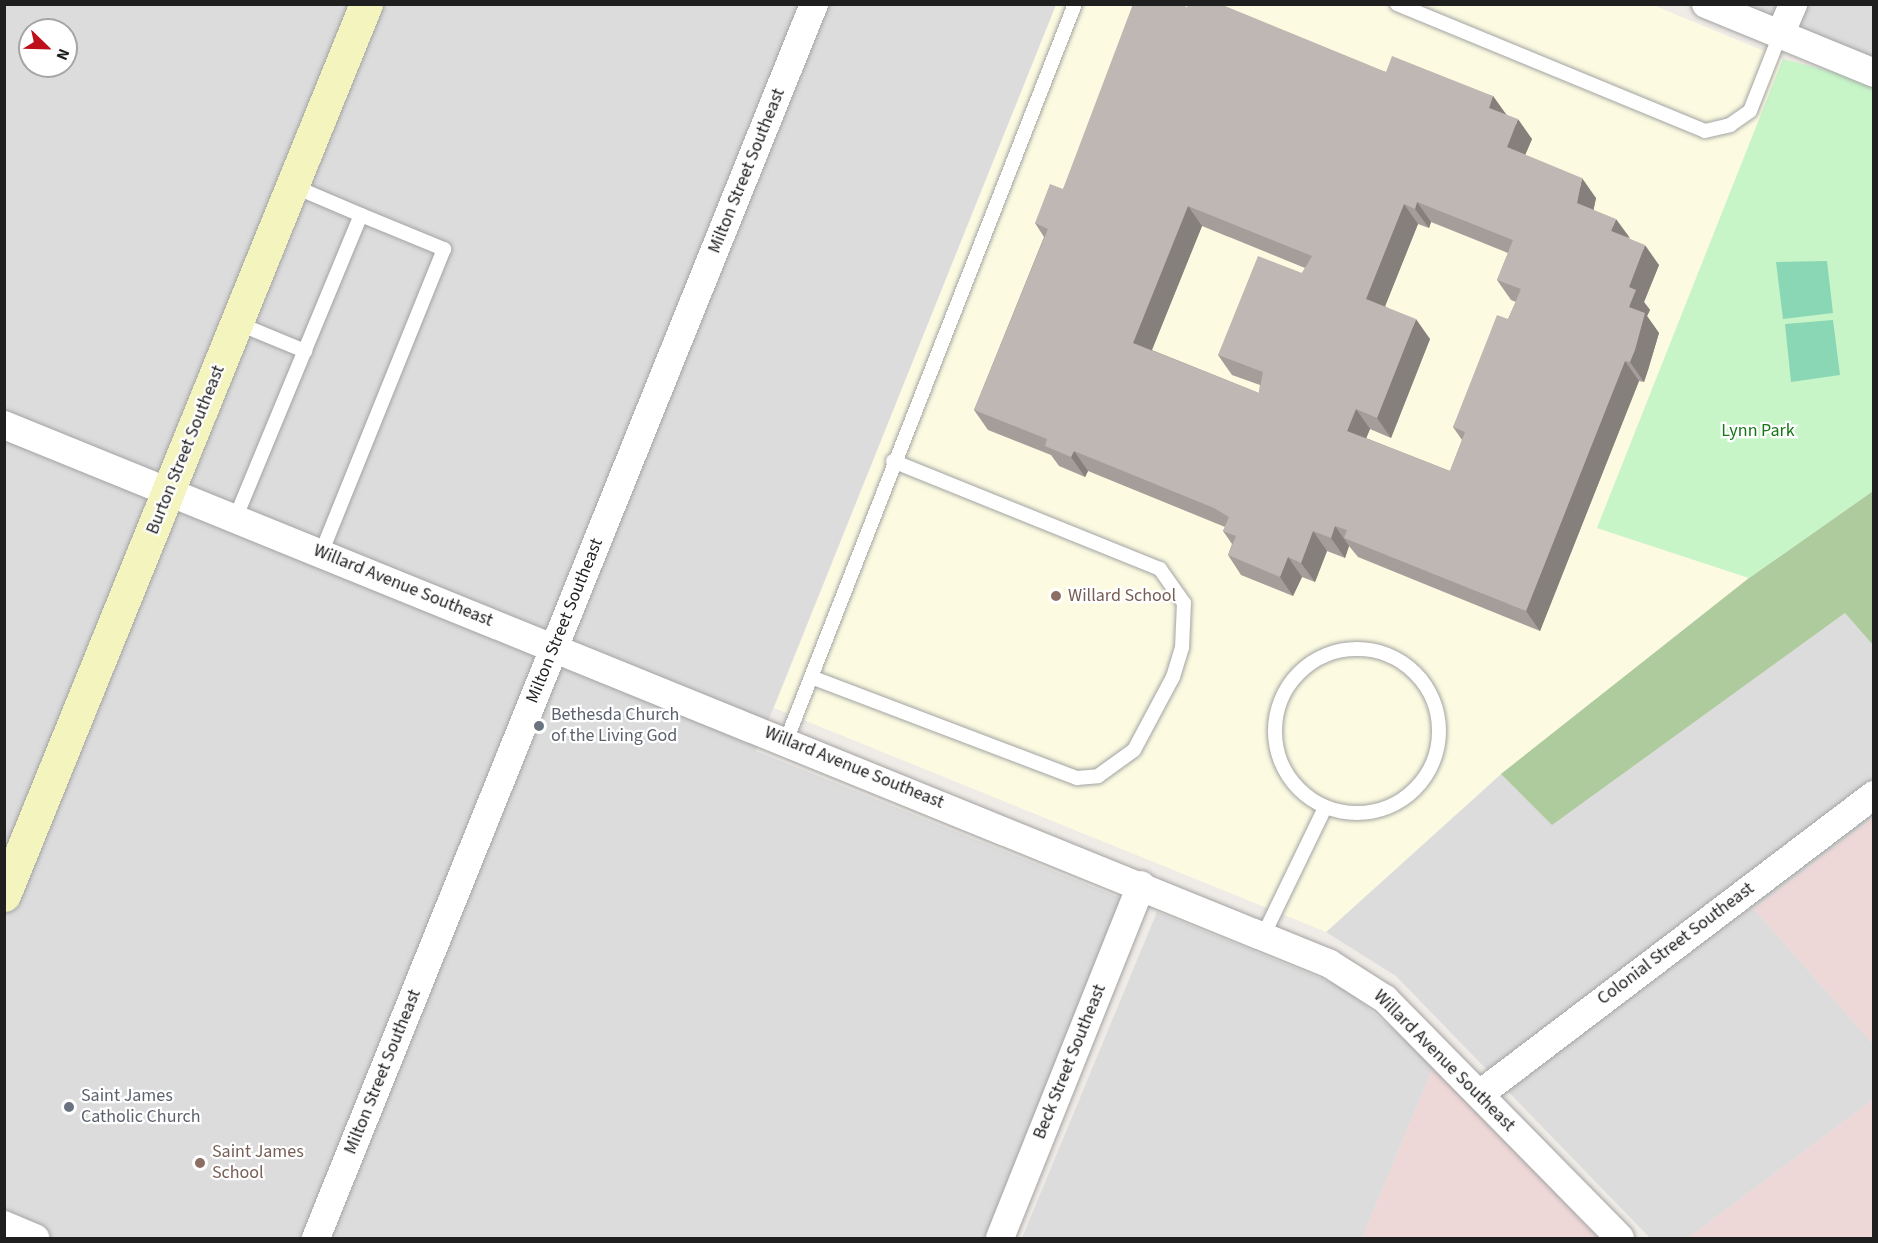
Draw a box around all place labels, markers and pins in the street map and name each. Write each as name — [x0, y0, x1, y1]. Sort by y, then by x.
place label: Willard School — [1068, 585, 1176, 607]
marker: Willard School — [1049, 589, 1063, 603]
place label: Bethesda Church of the Living God — [551, 705, 679, 748]
marker: Bethesda Church of the Living God — [532, 719, 546, 733]
place label: Saint James Catholic Church — [81, 1086, 200, 1128]
marker: Saint James Catholic Church — [62, 1100, 76, 1114]
place label: Saint James School — [212, 1142, 304, 1184]
marker: Saint James School — [193, 1156, 207, 1170]

